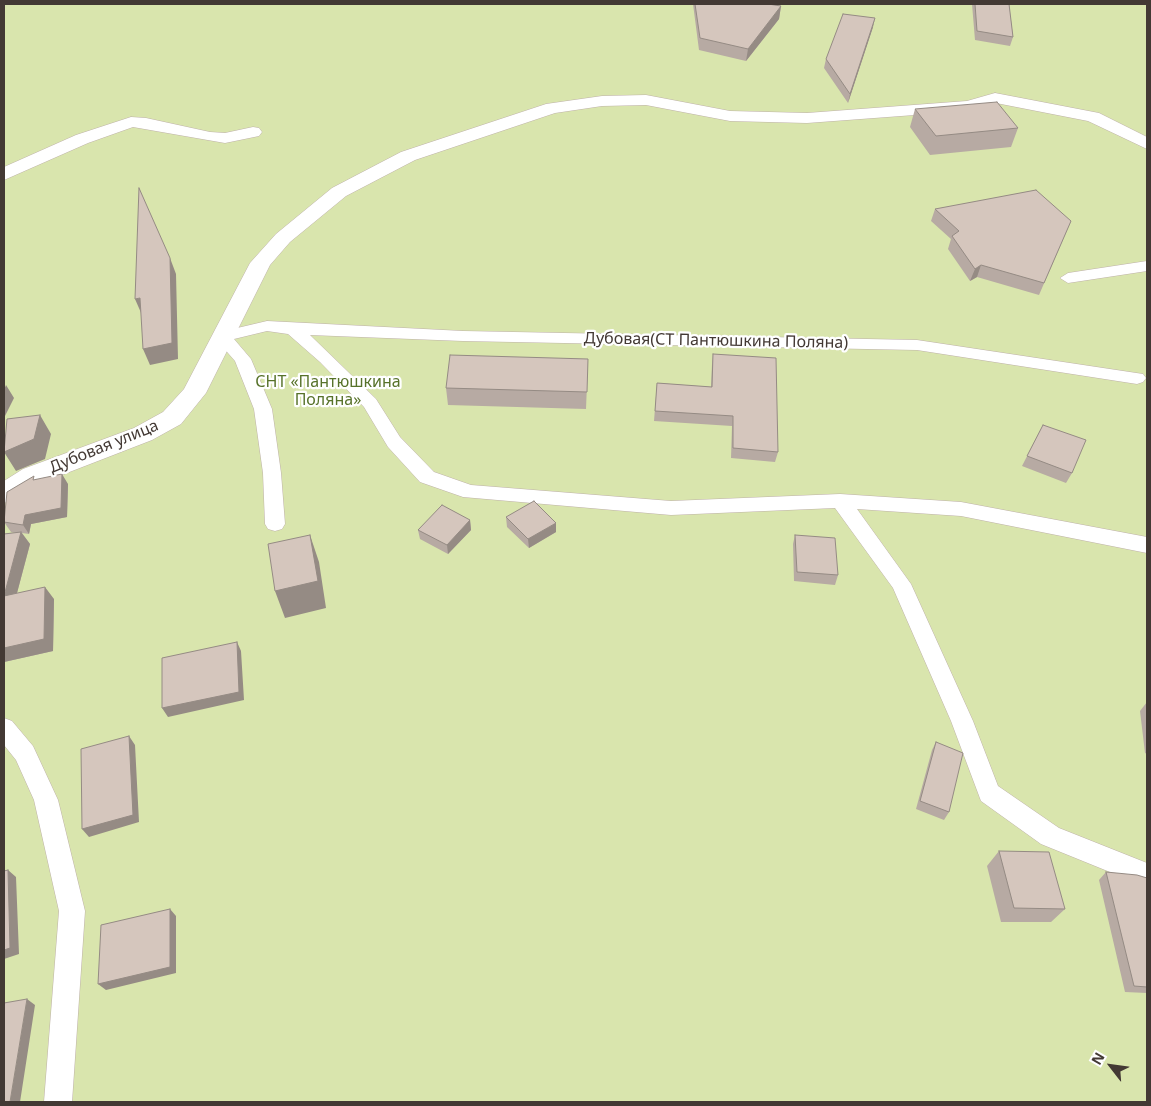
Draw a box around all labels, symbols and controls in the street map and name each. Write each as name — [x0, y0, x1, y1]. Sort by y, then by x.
street label: Дубовая(СТ Пантюшкина Поляна) — [584, 329, 848, 353]
park label: СНТ «Пантюшкина Поляна» — [255, 372, 401, 410]
street label: Дубовая улица — [47, 416, 161, 478]
north arrow — [1086, 1041, 1136, 1091]
text: N — [1086, 1049, 1109, 1068]

